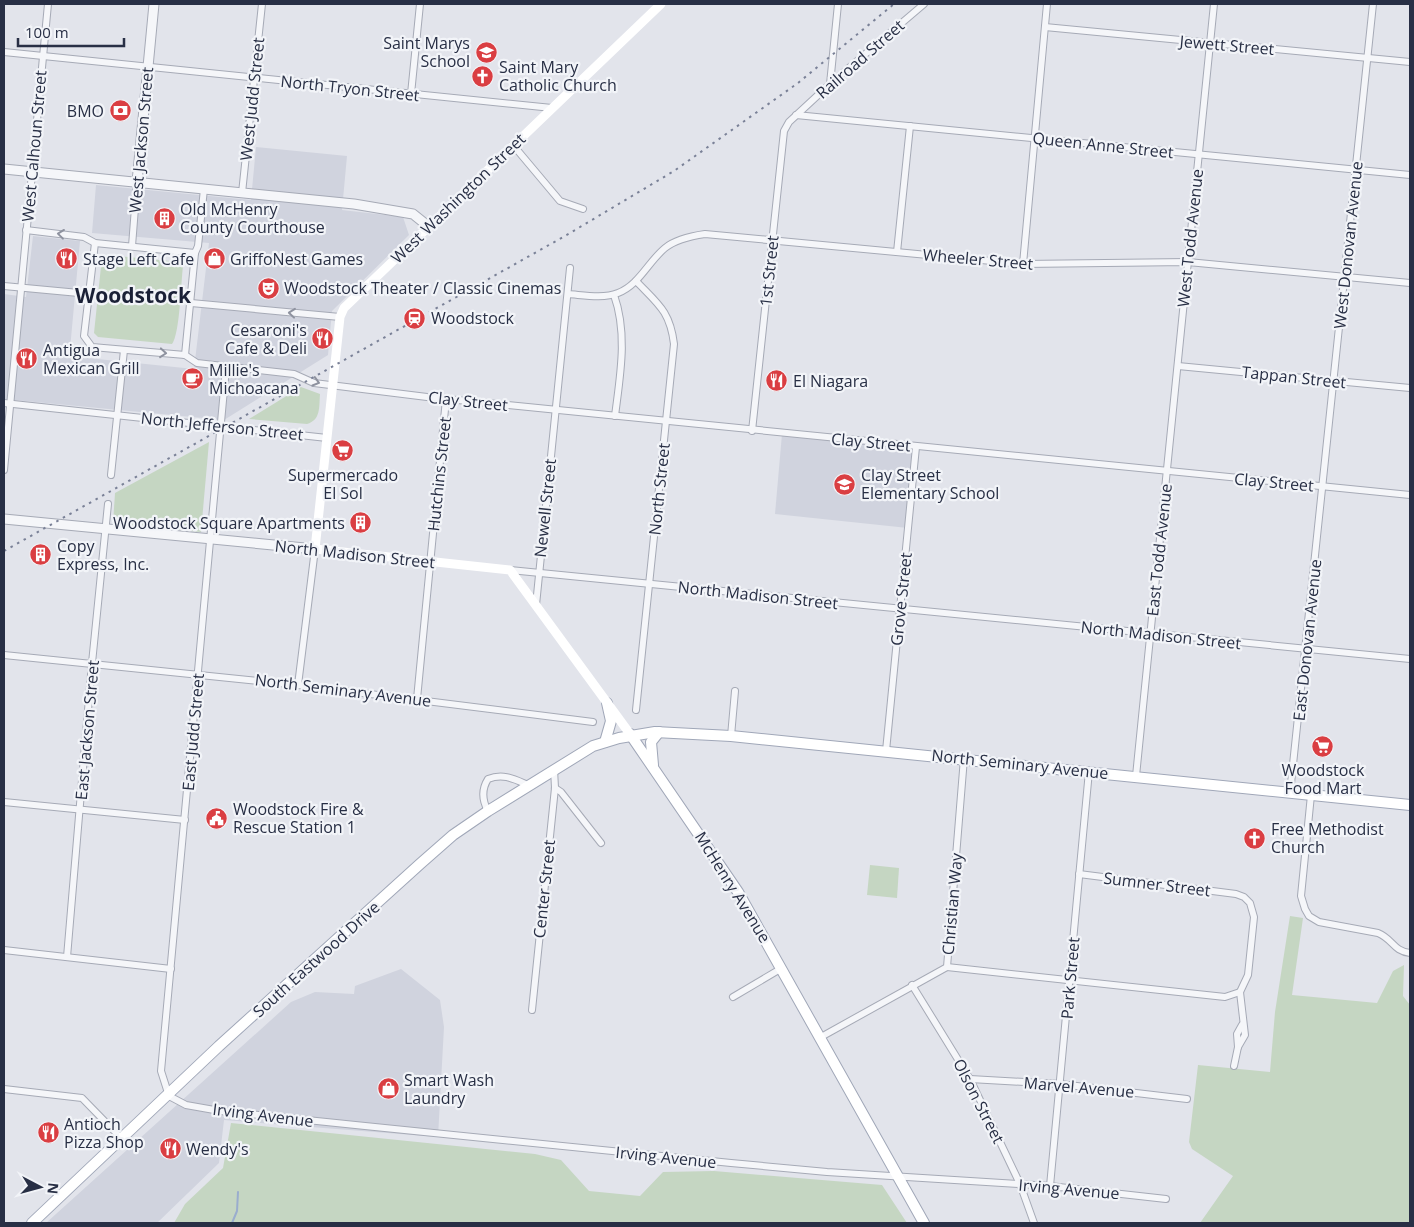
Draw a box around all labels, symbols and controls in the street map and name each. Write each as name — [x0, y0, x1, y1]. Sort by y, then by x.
street label: Railroad Street — [811, 14, 909, 104]
scale bar — [18, 15, 124, 47]
text: 100 m — [25, 22, 69, 42]
street label: Jewett Street — [1177, 30, 1276, 60]
place label: Saint Marys School — [383, 32, 470, 72]
street label: West Judd Street — [235, 36, 269, 162]
school or university icon: Saint Marys School — [474, 40, 498, 64]
place label: Saint Mary Catholic Church — [499, 56, 617, 96]
church icon: Saint Mary Catholic Church — [471, 64, 495, 88]
street label: West Jackson Street — [124, 66, 158, 214]
street label: West Calhoun Street — [16, 69, 52, 223]
street label: North Tryon Street — [279, 70, 421, 106]
bank icon: BMO — [108, 99, 132, 123]
place label: BMO — [67, 100, 104, 122]
street label: Queen Anne Street — [1031, 127, 1175, 163]
street label: West Washington Street — [386, 128, 530, 268]
street label: West Donovan Avenue — [1328, 160, 1368, 330]
street label: West Todd Avenue — [1172, 168, 1208, 308]
place label: Old McHenry County Courthouse — [180, 198, 325, 238]
building icon: Old McHenry County Courthouse — [152, 206, 176, 230]
one-way arrow — [57, 229, 65, 240]
street label: 1st Street — [754, 234, 784, 308]
street label: Wheeler Street — [922, 243, 1035, 275]
restaurant icon: Stage Left Cafe — [55, 247, 79, 271]
shop icon: GriffoNest Games — [202, 247, 226, 271]
place label: Stage Left Cafe — [83, 248, 194, 270]
place label: GriffoNest Games — [230, 248, 363, 270]
theatre icon: Woodstock Theater / Classic Cinemas — [256, 276, 280, 300]
place label: Woodstock Theater / Classic Cinemas — [284, 277, 561, 299]
district label: Woodstock — [75, 281, 192, 309]
station icon: Woodstock — [403, 306, 427, 330]
place label: Woodstock — [431, 307, 514, 329]
one-way arrow — [288, 308, 296, 319]
place label: Cesaroni's Cafe & Deli — [225, 319, 307, 359]
restaurant icon: Cesaroni's Cafe & Deli — [311, 327, 335, 351]
place label: Antigua Mexican Grill — [43, 339, 140, 379]
restaurant icon: Antigua Mexican Grill — [15, 347, 39, 371]
one-way arrow — [159, 348, 167, 359]
place label: Millie's Michoacana — [209, 359, 299, 399]
street label: Tappan Street — [1241, 361, 1348, 393]
cafe icon: Millie's Michoacana — [181, 367, 205, 391]
restaurant icon: El Niagara — [765, 369, 789, 393]
place label: El Niagara — [793, 370, 868, 392]
one-way arrow — [311, 377, 320, 387]
street label: Clay Street — [427, 386, 509, 416]
street label: North Jefferson Street — [140, 407, 305, 446]
street label: Hutchins Street — [422, 415, 456, 532]
street label: Clay Street — [830, 428, 912, 456]
supermarket icon: Supermercado El Sol — [331, 439, 355, 463]
street label: North Street — [643, 442, 675, 536]
street label: Newell Street — [529, 457, 561, 559]
place label: Supermercado El Sol — [288, 464, 398, 504]
place label: Clay Street Elementary School — [861, 464, 999, 504]
street label: Clay Street — [1233, 468, 1315, 496]
school or university icon: Clay Street Elementary School — [833, 472, 857, 496]
street label: East Todd Avenue — [1141, 483, 1177, 617]
building icon: Woodstock Square Apartments — [349, 511, 373, 535]
place label: Woodstock Square Apartments — [113, 512, 345, 534]
place label: Copy Express, Inc. — [57, 535, 149, 575]
street label: North Madison Street — [274, 535, 436, 573]
building icon: Copy Express, Inc. — [29, 543, 53, 567]
street label: Grove Street — [885, 551, 917, 647]
street label: East Donovan Avenue — [1288, 558, 1326, 722]
street label: North Madison Street — [677, 576, 839, 614]
street label: North Madison Street — [1080, 616, 1242, 654]
street label: East Jackson Street — [70, 659, 104, 801]
street label: North Seminary Avenue — [254, 668, 432, 712]
street label: East Judd Street — [177, 672, 209, 792]
supermarket icon: Woodstock Food Mart — [1311, 734, 1335, 758]
street label: North Seminary Avenue — [931, 744, 1109, 784]
place label: Woodstock Food Mart — [1282, 759, 1365, 799]
place label: Woodstock Fire & Rescue Station 1 — [233, 798, 364, 838]
public building icon: Woodstock Fire & Rescue Station 1 — [205, 806, 229, 830]
place label: Free Methodist Church — [1271, 818, 1384, 858]
church icon: Free Methodist Church — [1243, 826, 1267, 850]
street label: McHenry Avenue — [690, 827, 776, 947]
street label: Center Street — [528, 838, 560, 939]
street label: Christian Way — [937, 851, 968, 956]
street label: Sumner Street — [1102, 867, 1212, 902]
street label: South Eastwood Drive — [248, 896, 384, 1022]
street label: Park Street — [1055, 936, 1085, 1020]
street label: Olson Street — [948, 1055, 1010, 1147]
place label: Smart Wash Laundry — [404, 1069, 494, 1109]
street label: Marvel Avenue — [1023, 1071, 1135, 1103]
shop icon: Smart Wash Laundry — [376, 1077, 400, 1101]
street label: Irving Avenue — [211, 1098, 315, 1132]
place label: Antioch Pizza Shop — [64, 1113, 144, 1153]
restaurant icon: Antioch Pizza Shop — [36, 1121, 60, 1145]
restaurant icon: Wendy's — [158, 1137, 182, 1161]
place label: Wendy's — [186, 1138, 249, 1160]
street label: Irving Avenue — [614, 1141, 718, 1173]
north arrow — [15, 1162, 65, 1212]
street label: Irving Avenue — [1018, 1174, 1120, 1204]
text: N — [43, 1182, 63, 1195]

